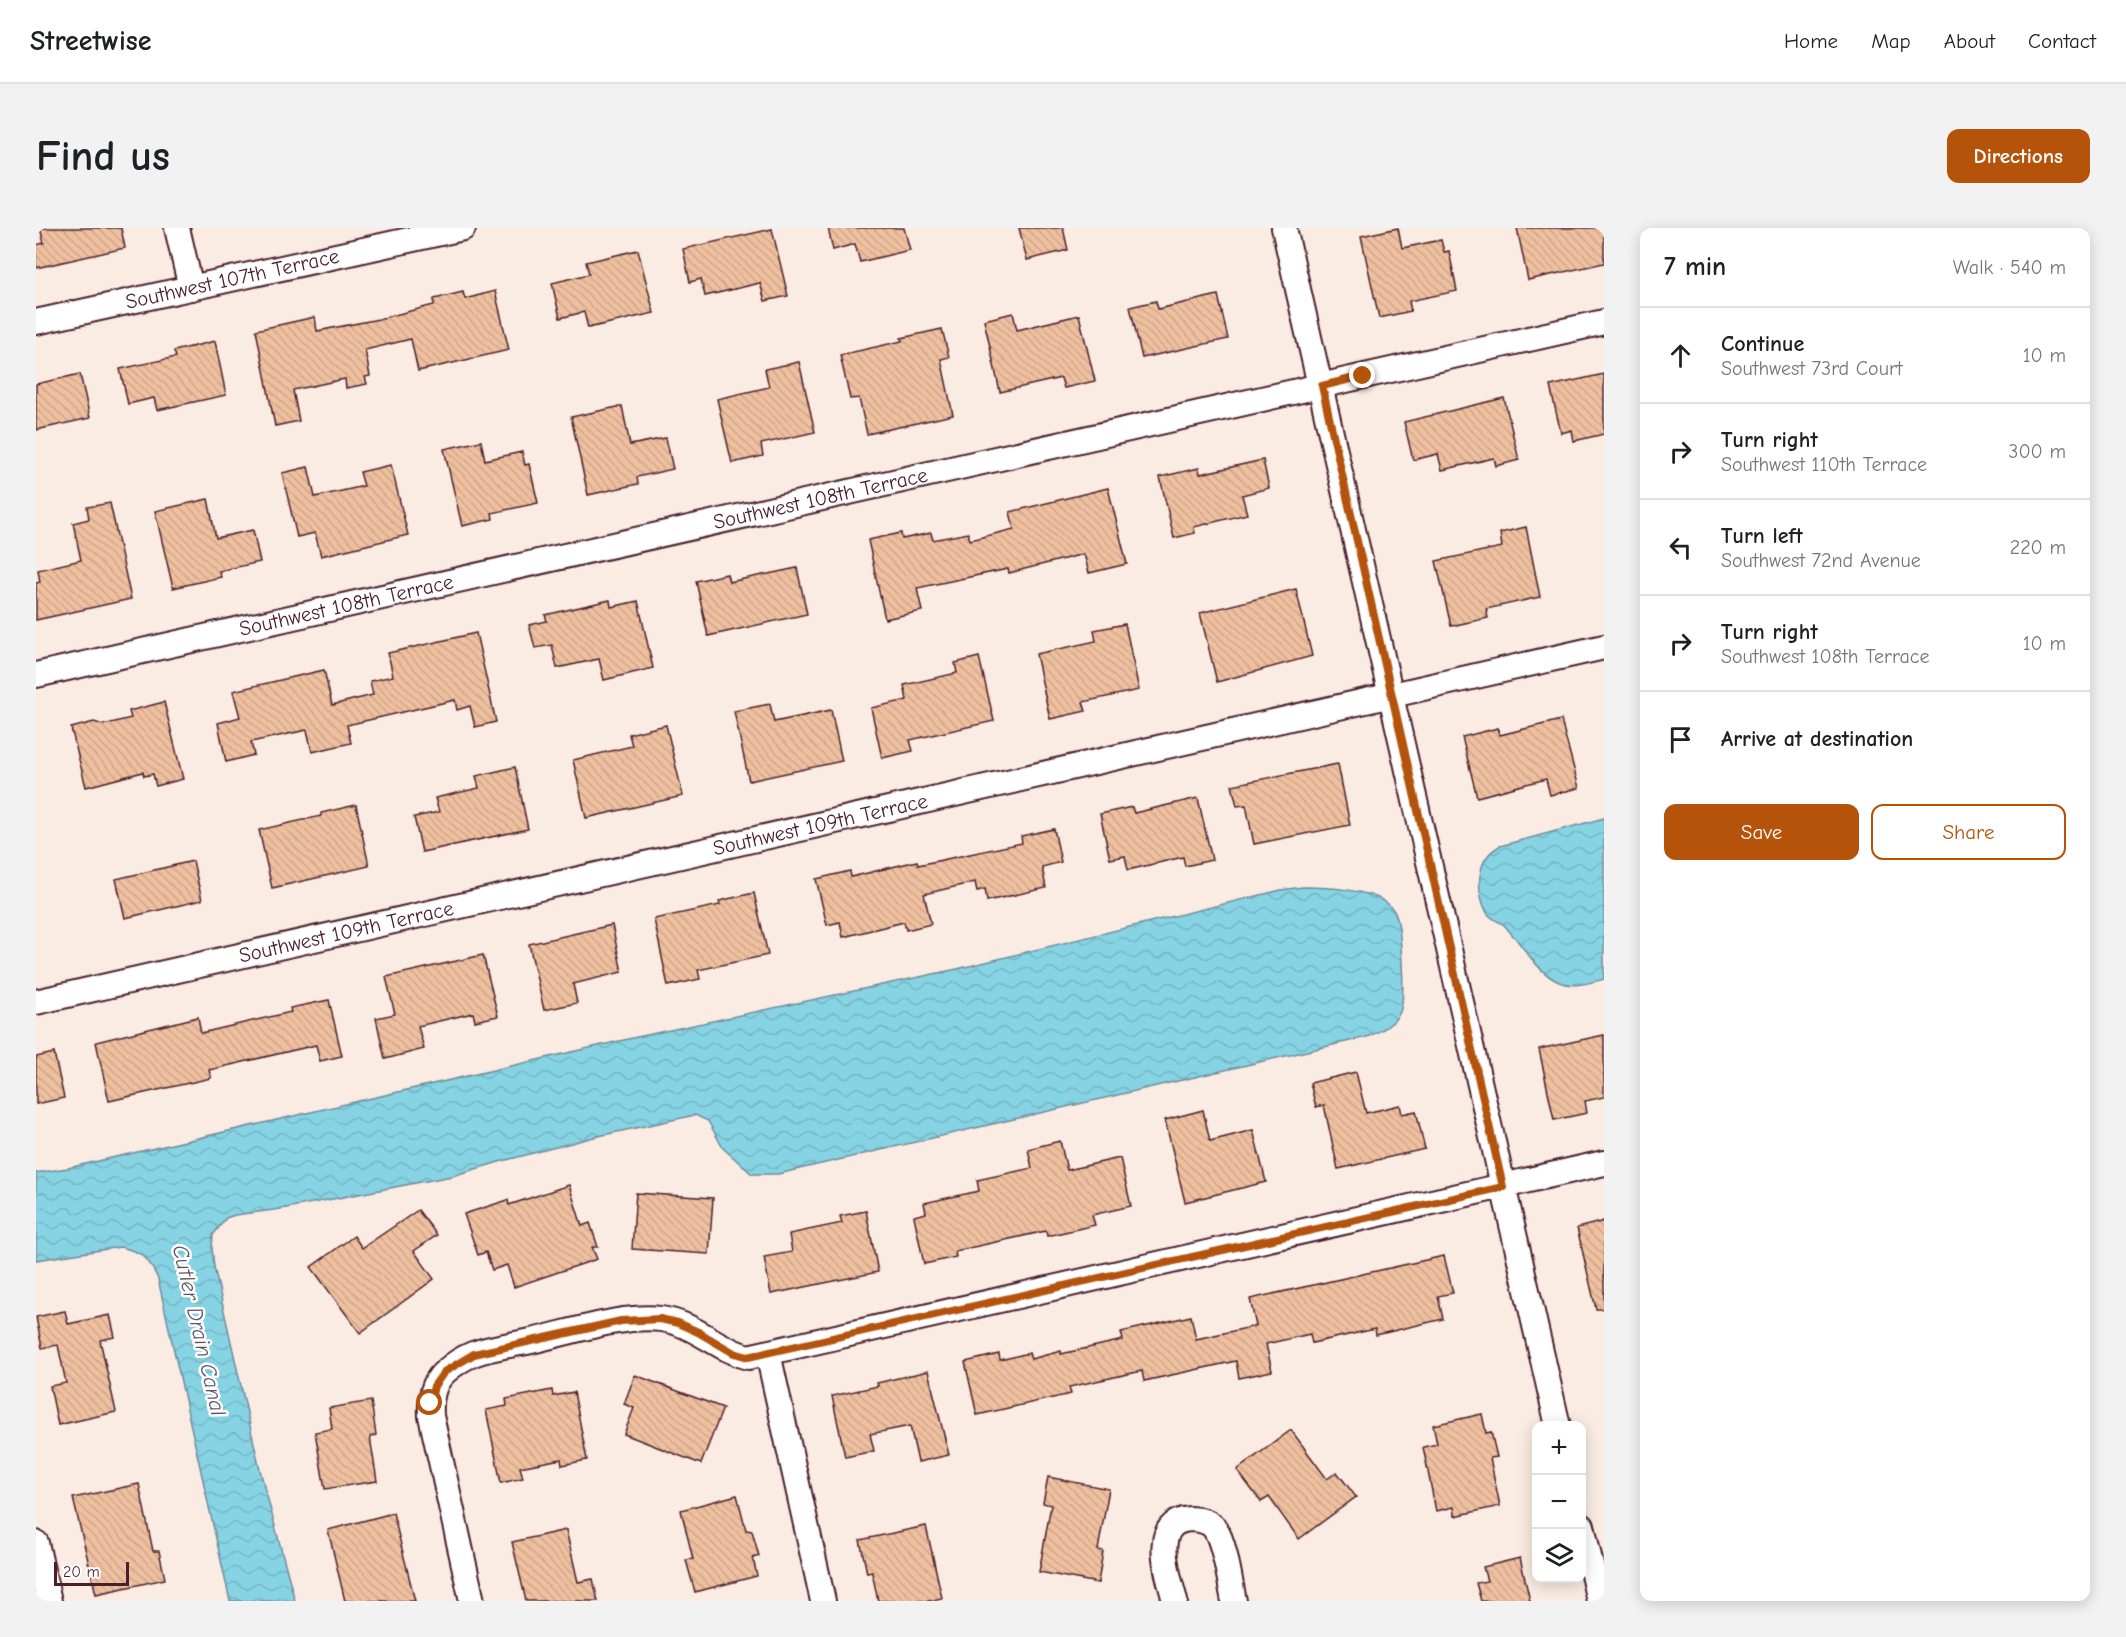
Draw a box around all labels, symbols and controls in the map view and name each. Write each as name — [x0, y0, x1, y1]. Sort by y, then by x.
text: Streetwise — [30, 25, 151, 57]
text: Home — [1784, 29, 1838, 53]
text: Map — [1871, 29, 1911, 53]
text: About — [1944, 29, 1995, 53]
text: Contact — [2028, 29, 2096, 53]
button: Directions — [1947, 129, 2090, 183]
text: Find us — [36, 132, 170, 181]
street label: Southwest 107th Terrace — [123, 244, 341, 314]
text: 7 min — [1664, 252, 1726, 282]
text: Walk · 540 m — [1953, 256, 2066, 279]
text: Continue — [1721, 331, 1804, 357]
icon: ahead — [1664, 339, 1697, 372]
text: 10 m — [2023, 344, 2066, 367]
text: Southwest 73rd Court — [1721, 357, 1903, 380]
route end — [1349, 362, 1375, 388]
text: Turn right — [1721, 427, 1818, 453]
icon: right — [1664, 435, 1697, 468]
text: 300 m — [2008, 440, 2066, 463]
text: Southwest 110th Terrace — [1721, 453, 1927, 476]
street label: Southwest 108th Terrace — [711, 463, 930, 534]
text: Turn left — [1721, 523, 1803, 549]
icon: left — [1664, 531, 1697, 564]
text: 220 m — [2010, 536, 2066, 559]
text: Southwest 72nd Avenue — [1721, 549, 1921, 572]
street label: Southwest 108th Terrace — [237, 569, 456, 641]
text: Turn right — [1721, 619, 1818, 645]
icon: right — [1664, 627, 1697, 660]
text: 10 m — [2023, 632, 2066, 655]
text: Southwest 108th Terrace — [1721, 645, 1929, 668]
icon: arrive — [1664, 723, 1697, 756]
text: Arrive at destination — [1721, 726, 1913, 752]
street label: Southwest 109th Terrace — [711, 789, 930, 860]
button: Save — [1664, 804, 1859, 860]
button: Share — [1871, 804, 2066, 860]
street label: Southwest 109th Terrace — [236, 896, 456, 968]
water label: Cutler Drain Canal — [167, 1242, 232, 1419]
route start — [416, 1389, 442, 1415]
map controls — [1532, 1421, 1586, 1583]
button: + — [1532, 1421, 1586, 1475]
button: − — [1532, 1475, 1586, 1529]
button: layers — [1532, 1529, 1586, 1583]
scale bar — [54, 1559, 129, 1586]
text: 20 m — [63, 1563, 100, 1581]

